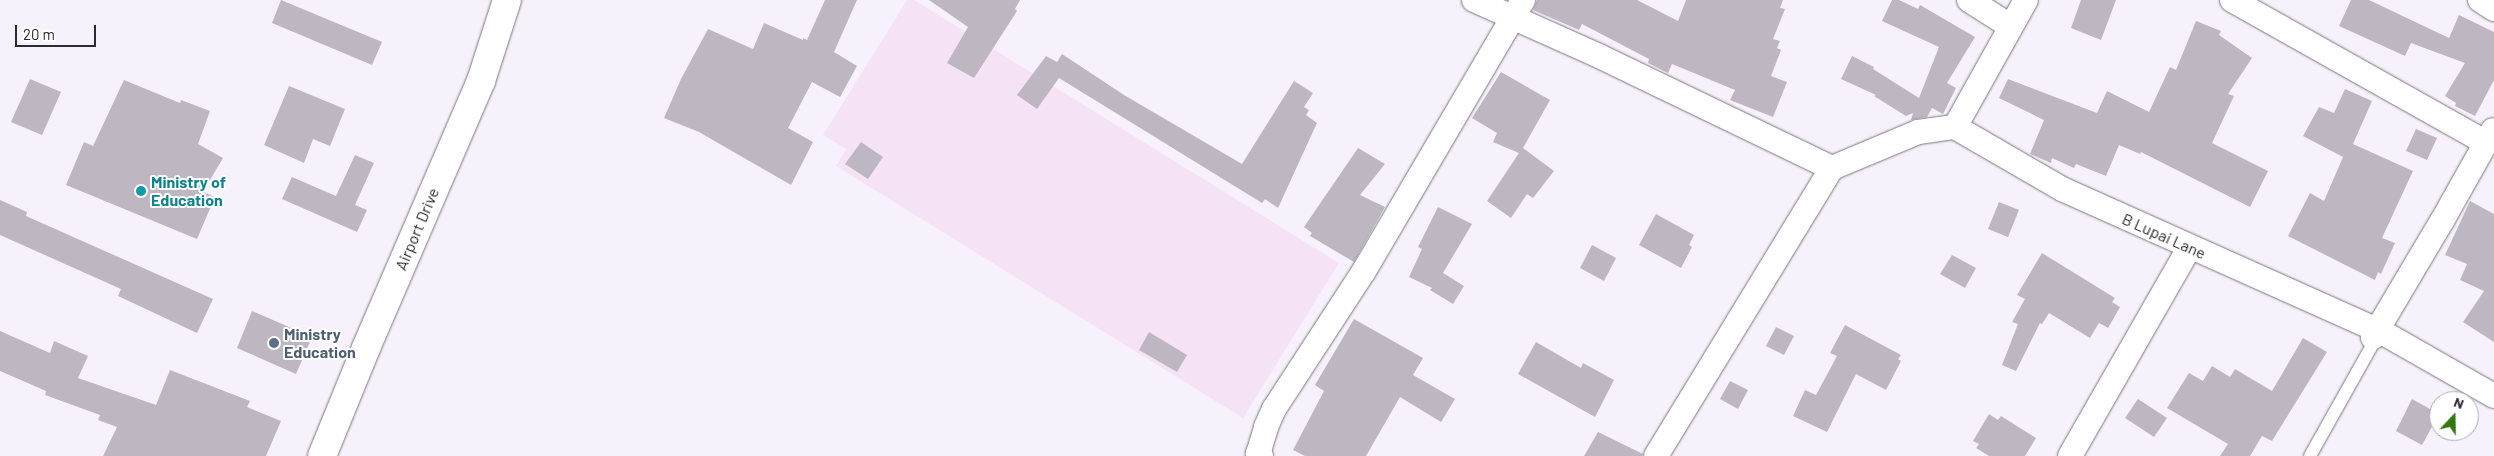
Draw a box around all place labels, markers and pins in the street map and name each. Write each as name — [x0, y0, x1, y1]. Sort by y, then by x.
place label: Ministry of Education — [151, 172, 226, 210]
marker: Ministry of Education — [135, 185, 147, 197]
place label: Ministry Education — [284, 324, 356, 362]
marker: Ministry Education — [268, 337, 280, 349]

